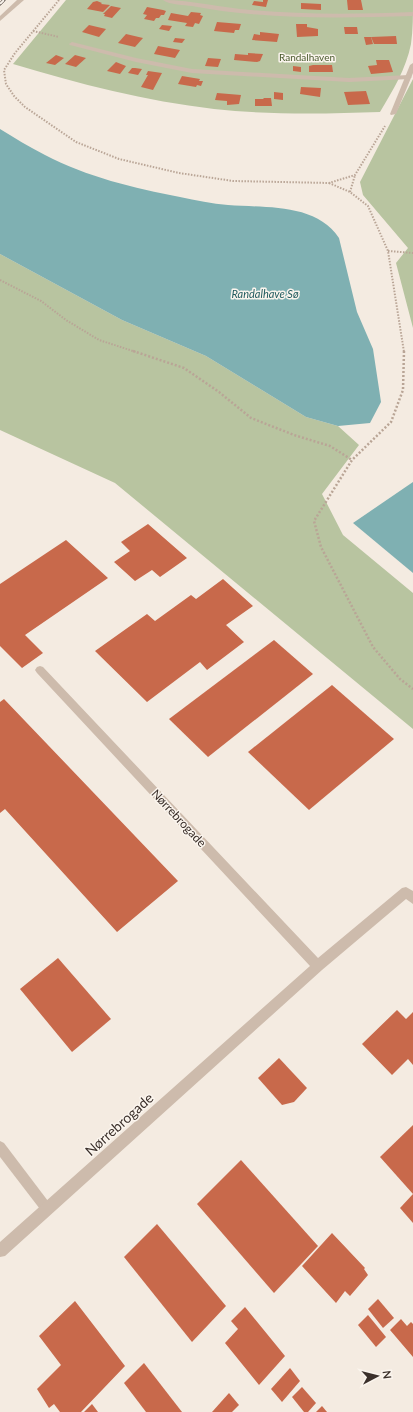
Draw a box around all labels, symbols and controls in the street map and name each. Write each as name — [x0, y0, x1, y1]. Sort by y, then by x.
park label: Randalhaven — [279, 51, 335, 63]
water label: Randalhave Sø — [231, 287, 299, 300]
street label: Nørrebrogade — [148, 786, 210, 850]
street label: Nørrebrogade — [81, 1089, 157, 1159]
north arrow — [357, 1356, 397, 1396]
text: N — [380, 1370, 394, 1380]

